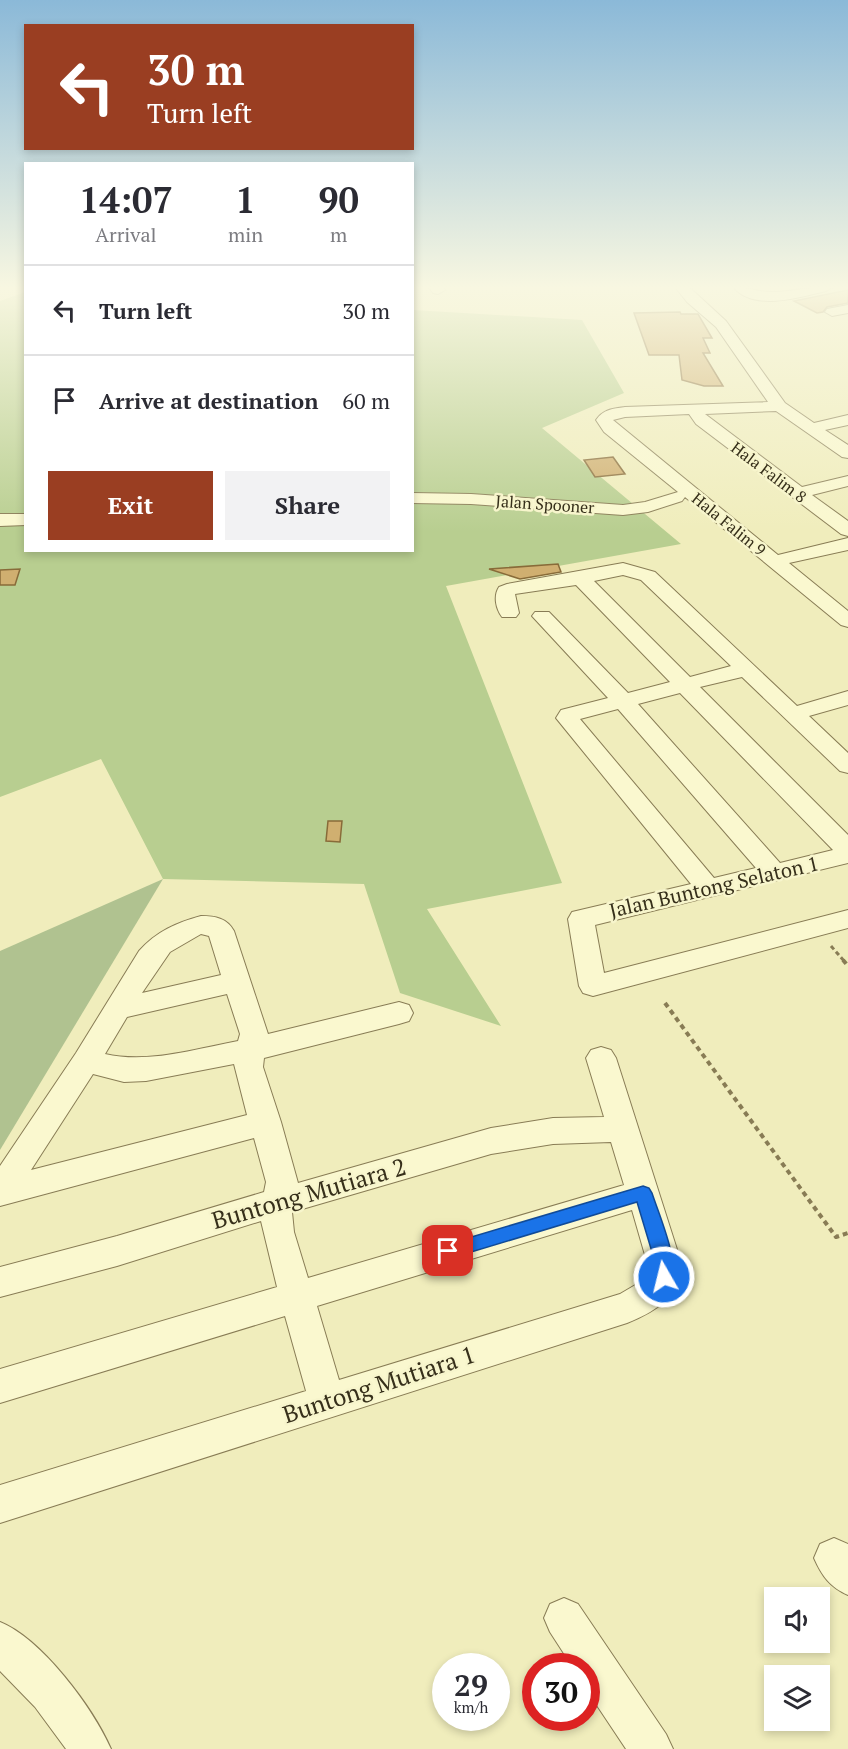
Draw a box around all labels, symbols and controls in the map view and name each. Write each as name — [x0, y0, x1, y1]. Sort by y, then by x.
text: 30 m — [147, 41, 245, 97]
icon: left — [48, 48, 126, 126]
text: Turn left — [147, 95, 252, 131]
text: 14:07 — [79, 176, 173, 223]
text: 1 — [235, 176, 256, 223]
text: 90 — [318, 176, 359, 223]
text: Arrival — [95, 221, 157, 248]
text: min — [228, 221, 263, 248]
text: m — [330, 221, 347, 248]
icon: left — [48, 294, 81, 327]
text: Turn left — [99, 296, 192, 325]
text: 30 m — [342, 296, 390, 325]
icon: arrive — [48, 384, 81, 417]
text: Arrive at destination — [99, 386, 318, 415]
text: 60 m — [342, 386, 390, 415]
street label: Hala Falim 8 — [727, 436, 811, 508]
button: Exit — [48, 471, 213, 540]
button: Share — [225, 471, 390, 540]
street label: Hala Falim 9 — [687, 487, 771, 561]
street label: Jalan Spooner — [495, 490, 596, 518]
street label: Jalan Buntong Selaton 1 — [607, 849, 821, 924]
street label: Buntong Mutiara 2 — [208, 1150, 409, 1236]
pin — [422, 1225, 473, 1276]
icon: arrive — [431, 1234, 464, 1267]
position arrow — [632, 1245, 696, 1309]
street label: Buntong Mutiara 1 — [278, 1338, 479, 1430]
map controls — [764, 1587, 830, 1731]
button: sound — [764, 1587, 830, 1653]
speed limit sign: 30 — [522, 1653, 600, 1731]
text: 29 — [454, 1665, 488, 1705]
button: layers — [764, 1665, 830, 1731]
text: km/h — [454, 1697, 488, 1717]

